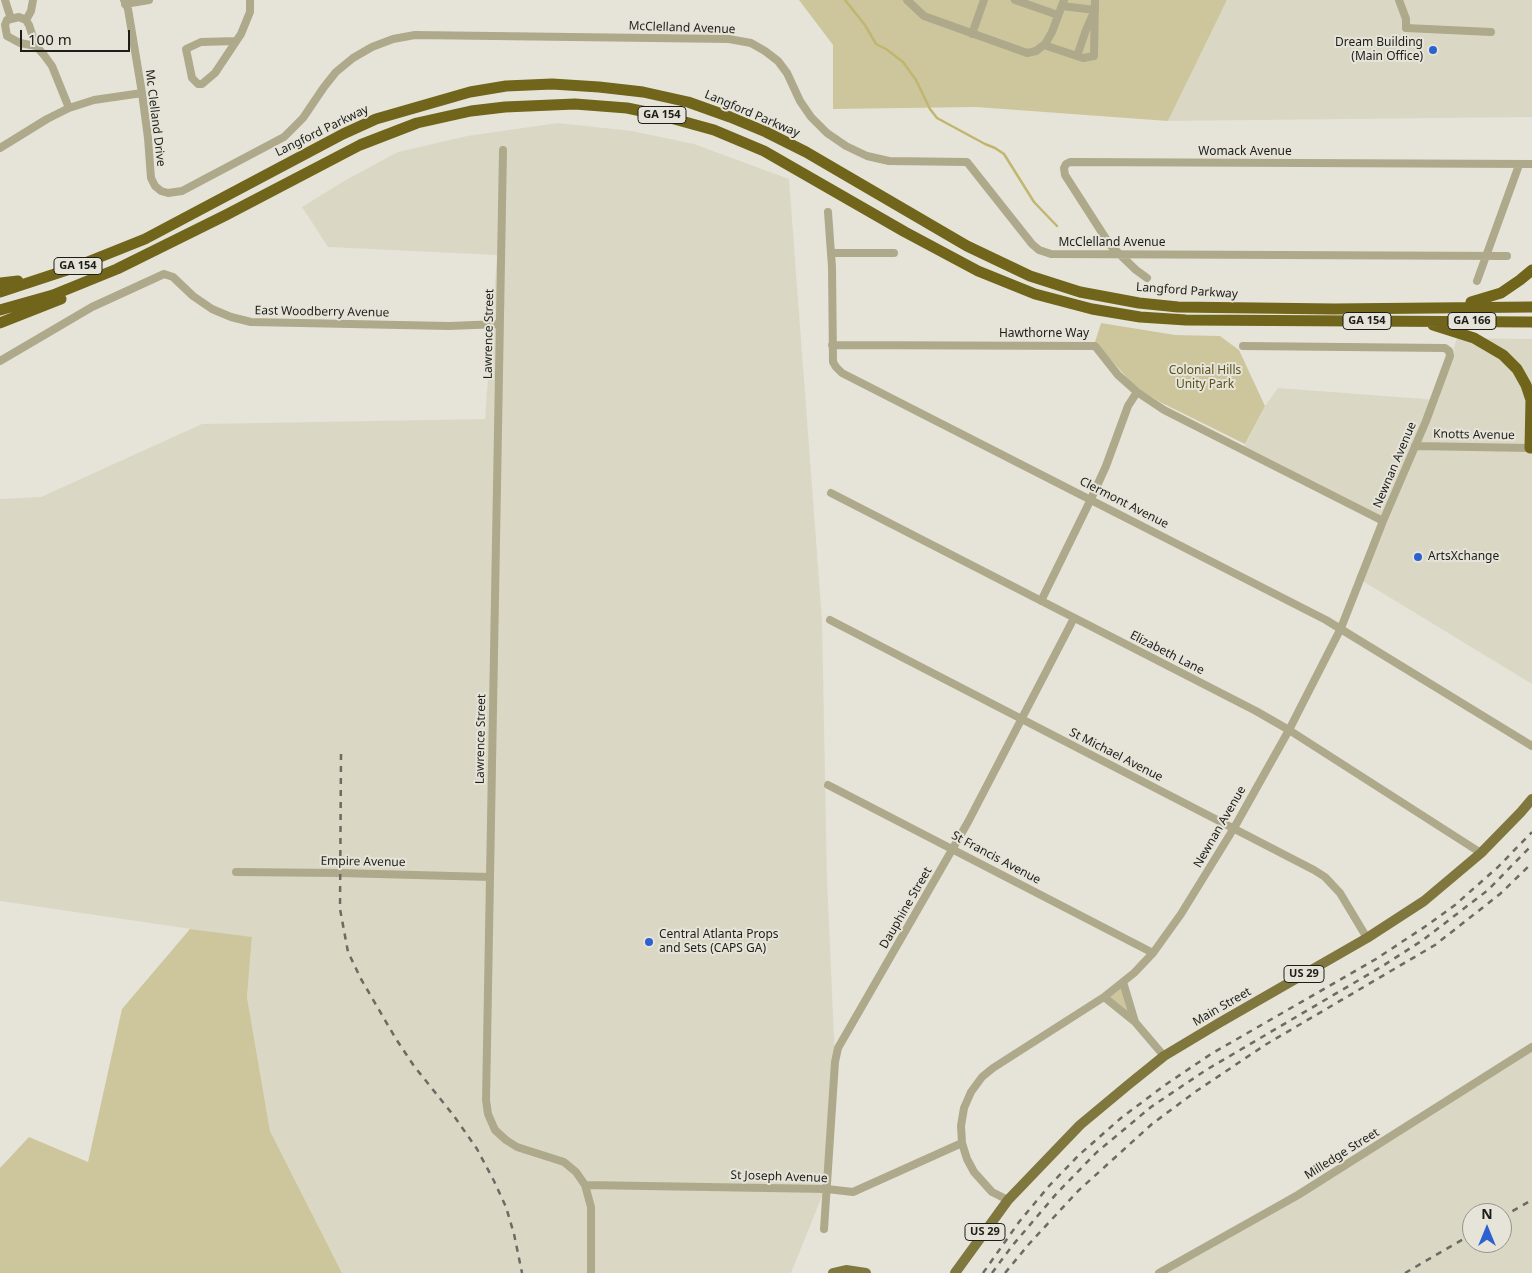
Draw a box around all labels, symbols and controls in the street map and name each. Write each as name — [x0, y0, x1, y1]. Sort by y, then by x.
street label: McClelland Avenue — [628, 19, 736, 37]
scale bar — [22, 20, 132, 52]
text: 100 m — [28, 29, 72, 49]
place label: Dream Building (Main Office) — [1335, 36, 1423, 64]
marker: Dream Building (Main Office) — [1427, 44, 1439, 56]
street label: Mc Clelland Drive — [142, 69, 168, 167]
street label: Langford Parkway — [702, 87, 802, 141]
street label: Langford Parkway — [273, 102, 371, 160]
road number: GA 154 — [638, 106, 686, 124]
street label: Womack Avenue — [1198, 145, 1292, 159]
street label: McClelland Avenue — [1058, 236, 1166, 250]
road number: GA 154 — [54, 258, 102, 274]
street label: Langford Parkway — [1136, 280, 1238, 302]
street label: Lawrence Street — [481, 289, 497, 379]
street label: East Woodberry Avenue — [254, 304, 390, 320]
road number: GA 154 — [1343, 312, 1391, 330]
road number: GA 166 — [1448, 312, 1496, 330]
street label: Hawthorne Way — [999, 327, 1089, 341]
park label: Colonial Hills Unity Park — [1169, 364, 1241, 392]
street label: Newnan Avenue — [1370, 420, 1420, 510]
street label: Knotts Avenue — [1433, 427, 1515, 443]
street label: Clermont Avenue — [1077, 474, 1171, 532]
place label: ArtsXchange — [1428, 550, 1499, 564]
marker: ArtsXchange — [1412, 551, 1424, 563]
street label: Elizabeth Lane — [1127, 628, 1207, 678]
street label: Lawrence Street — [473, 694, 489, 784]
street label: St Michael Avenue — [1067, 725, 1165, 785]
street label: Newnan Avenue — [1191, 784, 1249, 870]
street label: St Francis Avenue — [949, 828, 1043, 888]
street label: Empire Avenue — [320, 854, 406, 870]
street label: Dauphine Street — [877, 865, 935, 951]
place label: Central Atlanta Props and Sets (CAPS GA) — [659, 928, 779, 956]
marker: Central Atlanta Props and Sets (CAPS GA) — [643, 936, 655, 948]
road number: US 29 — [1284, 966, 1324, 982]
street label: Main Street — [1190, 985, 1254, 1029]
street label: Milledge Street — [1302, 1125, 1382, 1183]
street label: St Joseph Avenue — [730, 1168, 828, 1186]
north arrow — [1462, 1203, 1512, 1253]
text: N — [1481, 1204, 1493, 1223]
road number: US 29 — [965, 1224, 1005, 1240]

